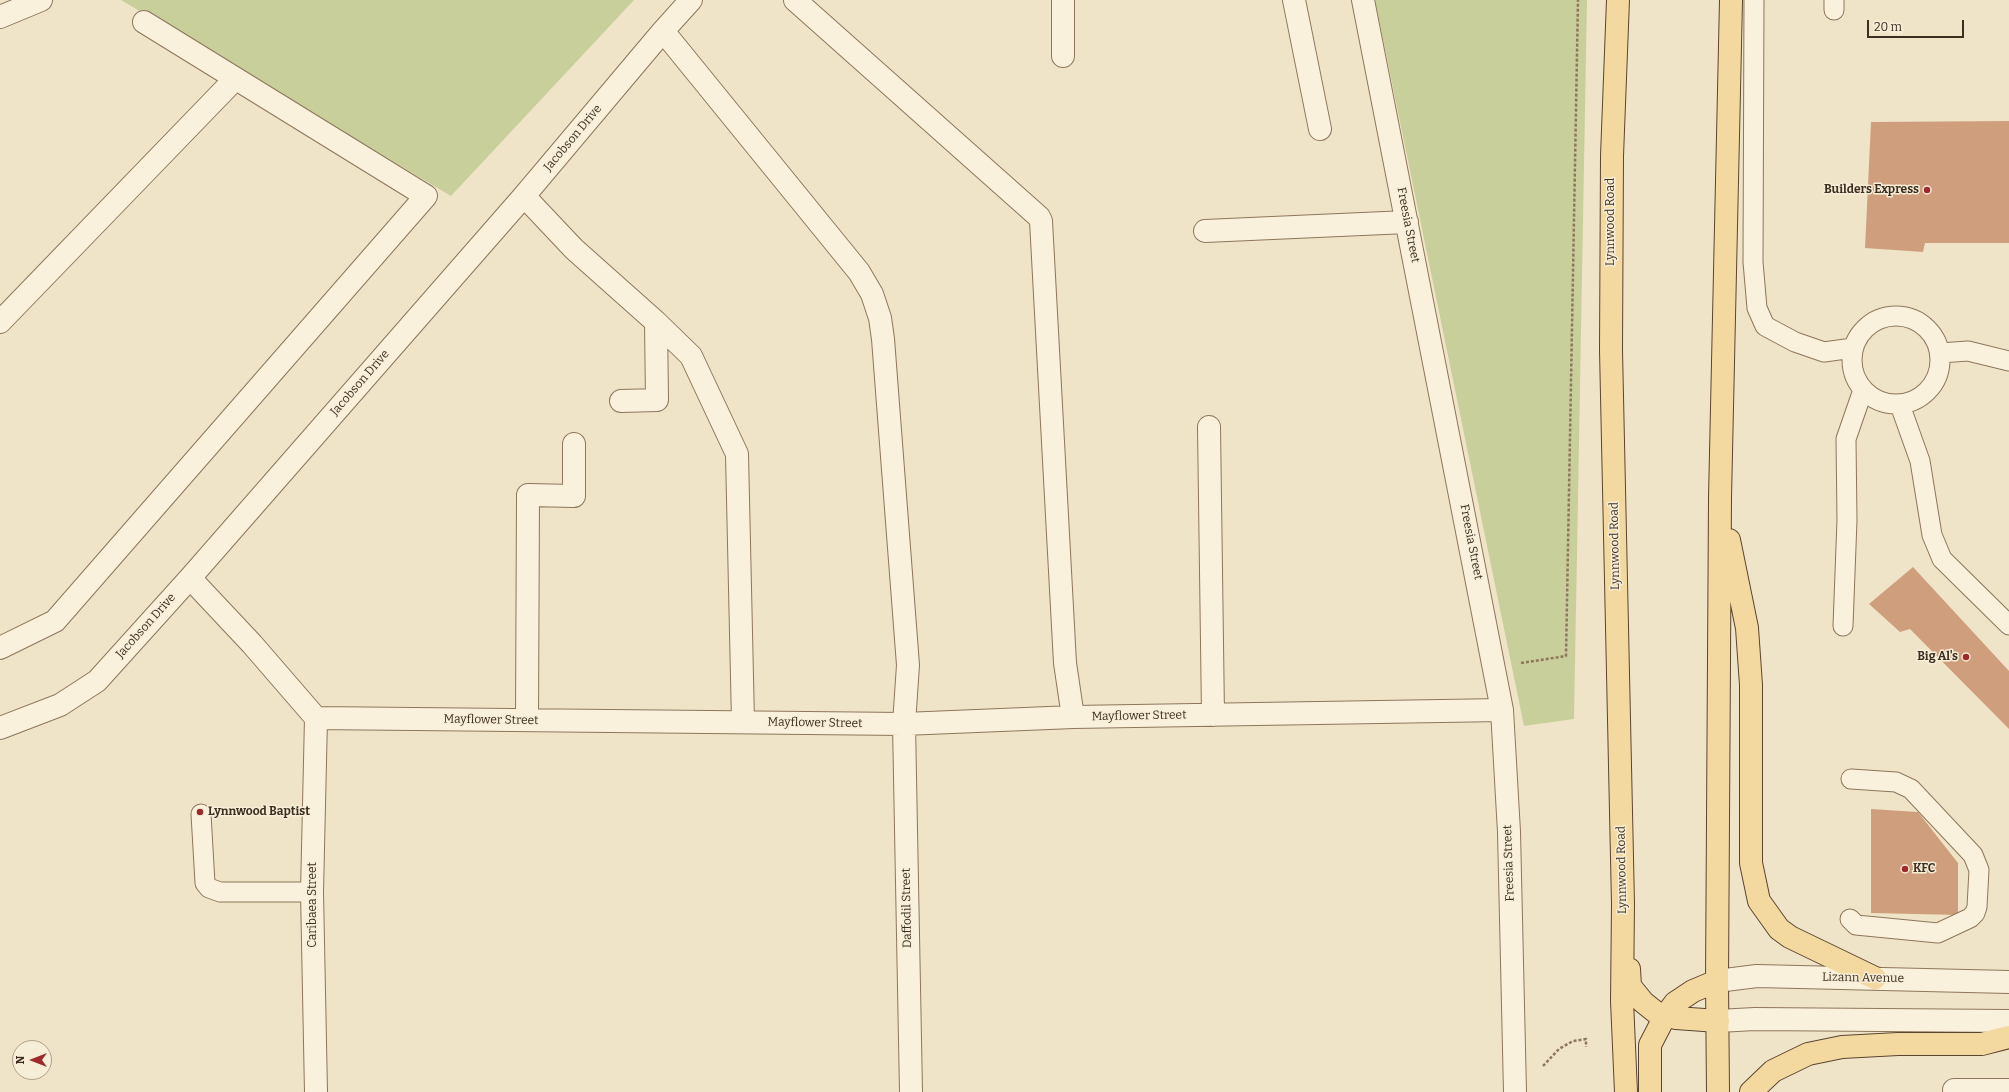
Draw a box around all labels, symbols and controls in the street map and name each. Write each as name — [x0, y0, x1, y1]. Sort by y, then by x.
scale bar — [1869, 12, 1966, 38]
text: 20 m — [1874, 20, 1902, 34]
street label: Jacobson Drive — [541, 102, 605, 174]
street label: Lynnwood Road — [1604, 178, 1618, 266]
place label: Builders Express — [1824, 183, 1919, 197]
marker: Builders Express — [1922, 185, 1932, 195]
street label: Freesia Street — [1394, 186, 1422, 264]
street label: Jacobson Drive — [328, 347, 392, 419]
street label: Lynnwood Road — [1607, 502, 1623, 590]
street label: Freesia Street — [1457, 503, 1485, 581]
street label: Jacobson Drive — [113, 591, 179, 661]
place label: Big Al's — [1917, 650, 1958, 664]
marker: Big Al's — [1961, 652, 1971, 662]
street label: Mayflower Street — [1091, 708, 1187, 724]
street label: Mayflower Street — [443, 712, 539, 728]
street label: Mayflower Street — [767, 715, 863, 731]
place label: Lynnwood Baptist — [208, 805, 310, 819]
marker: Lynnwood Baptist — [195, 807, 205, 817]
street label: Freesia Street — [1500, 824, 1518, 902]
street label: Lynnwood Road — [1614, 826, 1630, 914]
street label: Caribaea Street — [306, 862, 320, 948]
place label: KFC — [1913, 862, 1935, 876]
marker: KFC — [1900, 864, 1910, 874]
street label: Daffodil Street — [899, 868, 915, 948]
street label: Lizann Avenue — [1822, 970, 1904, 986]
north arrow — [12, 1040, 52, 1080]
text: N — [14, 1056, 27, 1064]

